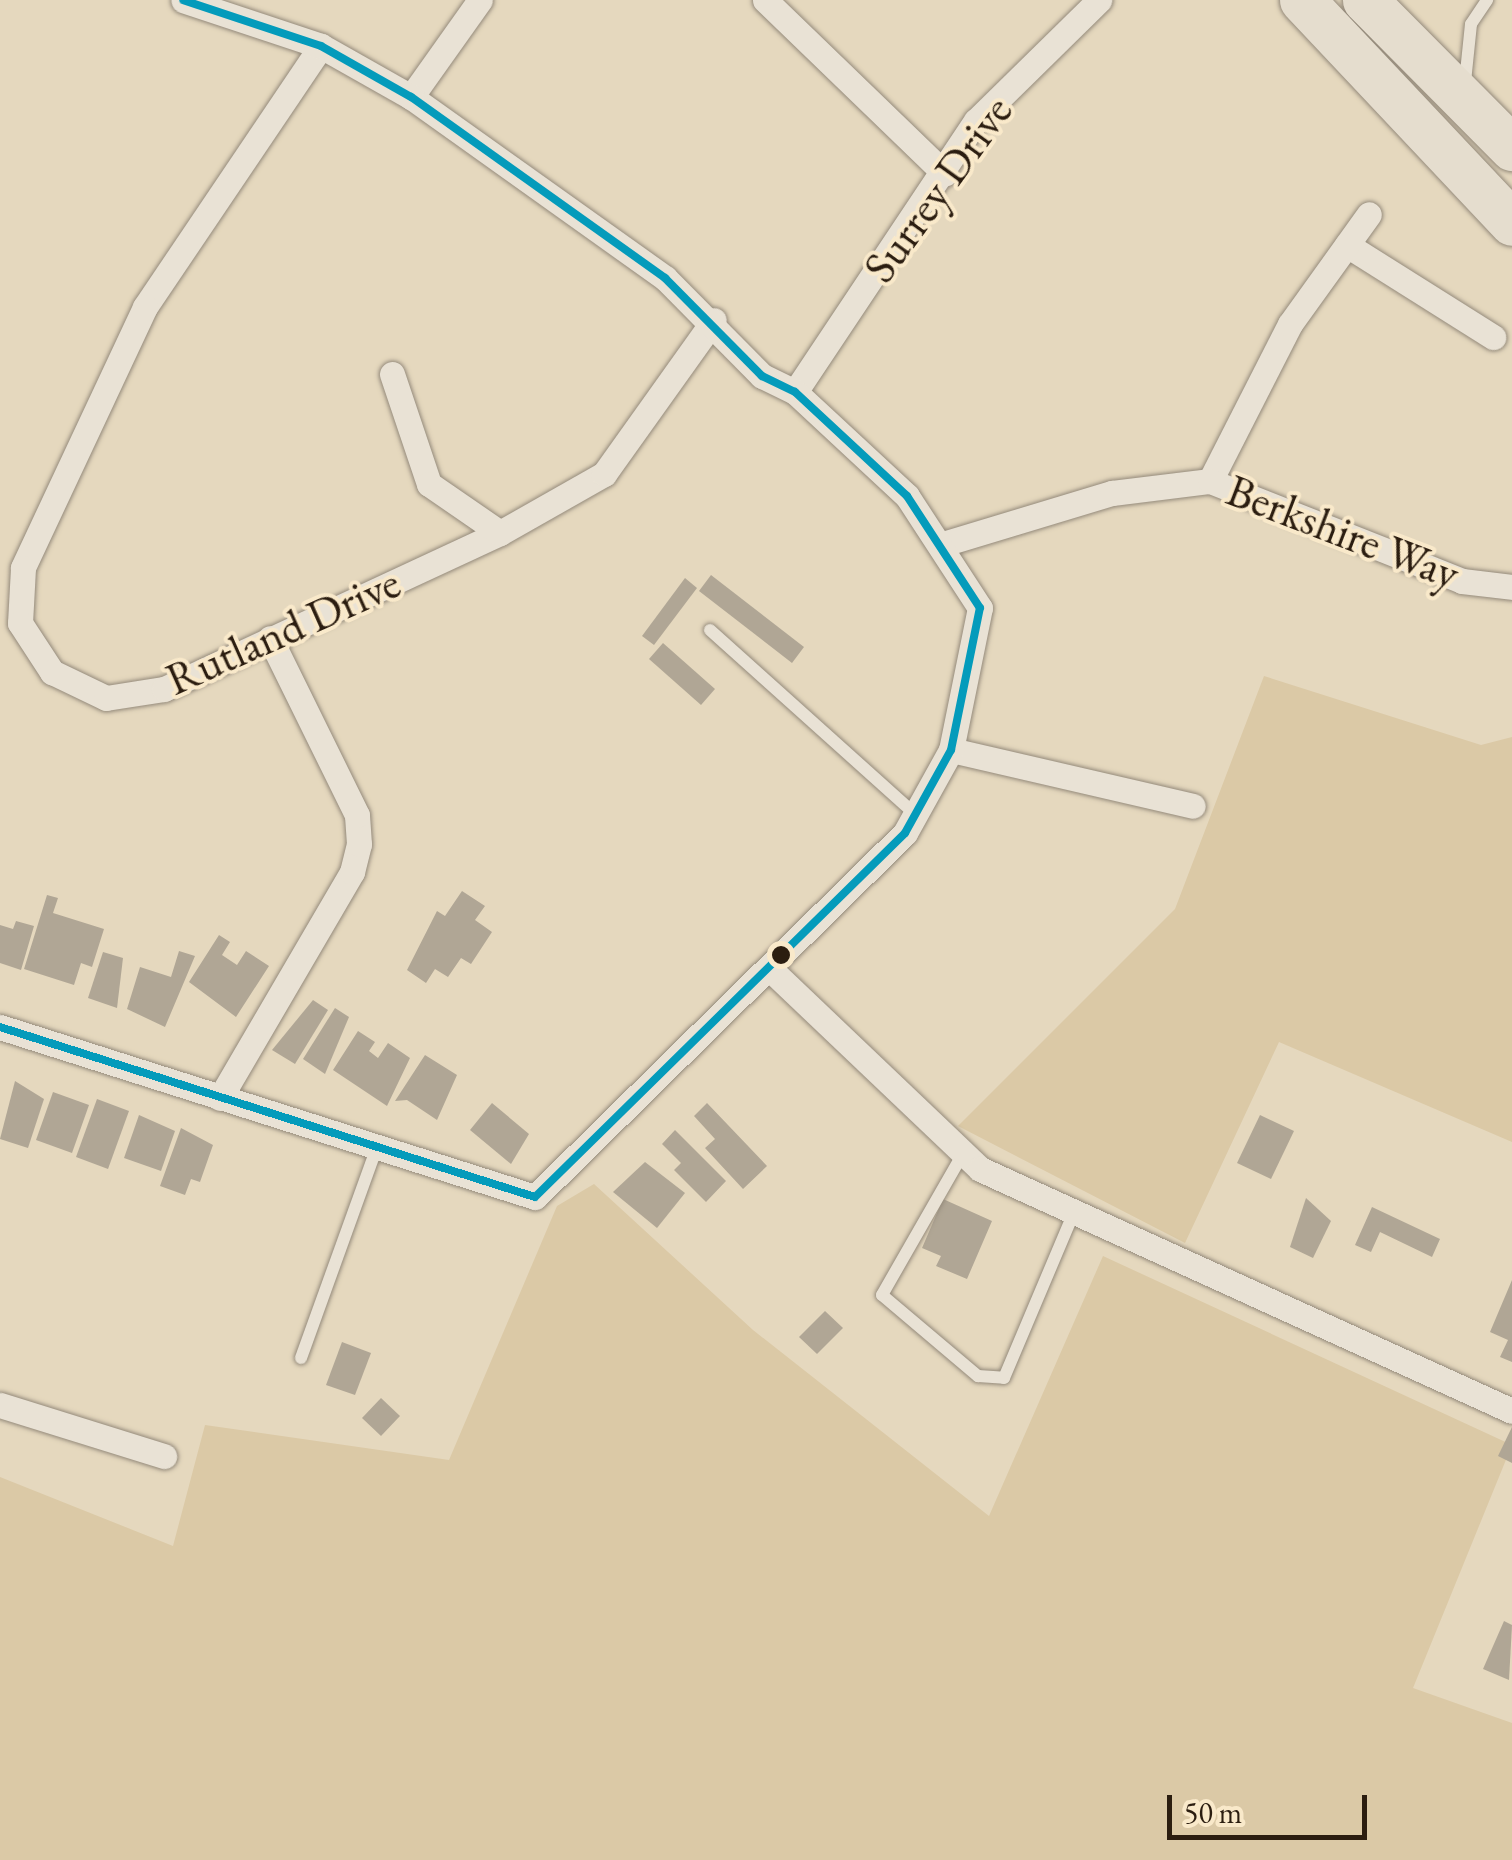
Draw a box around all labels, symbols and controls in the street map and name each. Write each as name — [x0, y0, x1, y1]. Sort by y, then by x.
street label: Surrey Drive — [852, 85, 1024, 293]
street label: Berkshire Way — [1219, 463, 1467, 601]
street label: Rutland Drive — [158, 555, 408, 707]
unlabelled marker — [771, 945, 791, 965]
scale bar — [1172, 1775, 1372, 1837]
text: 50 m — [1184, 1793, 1242, 1832]

